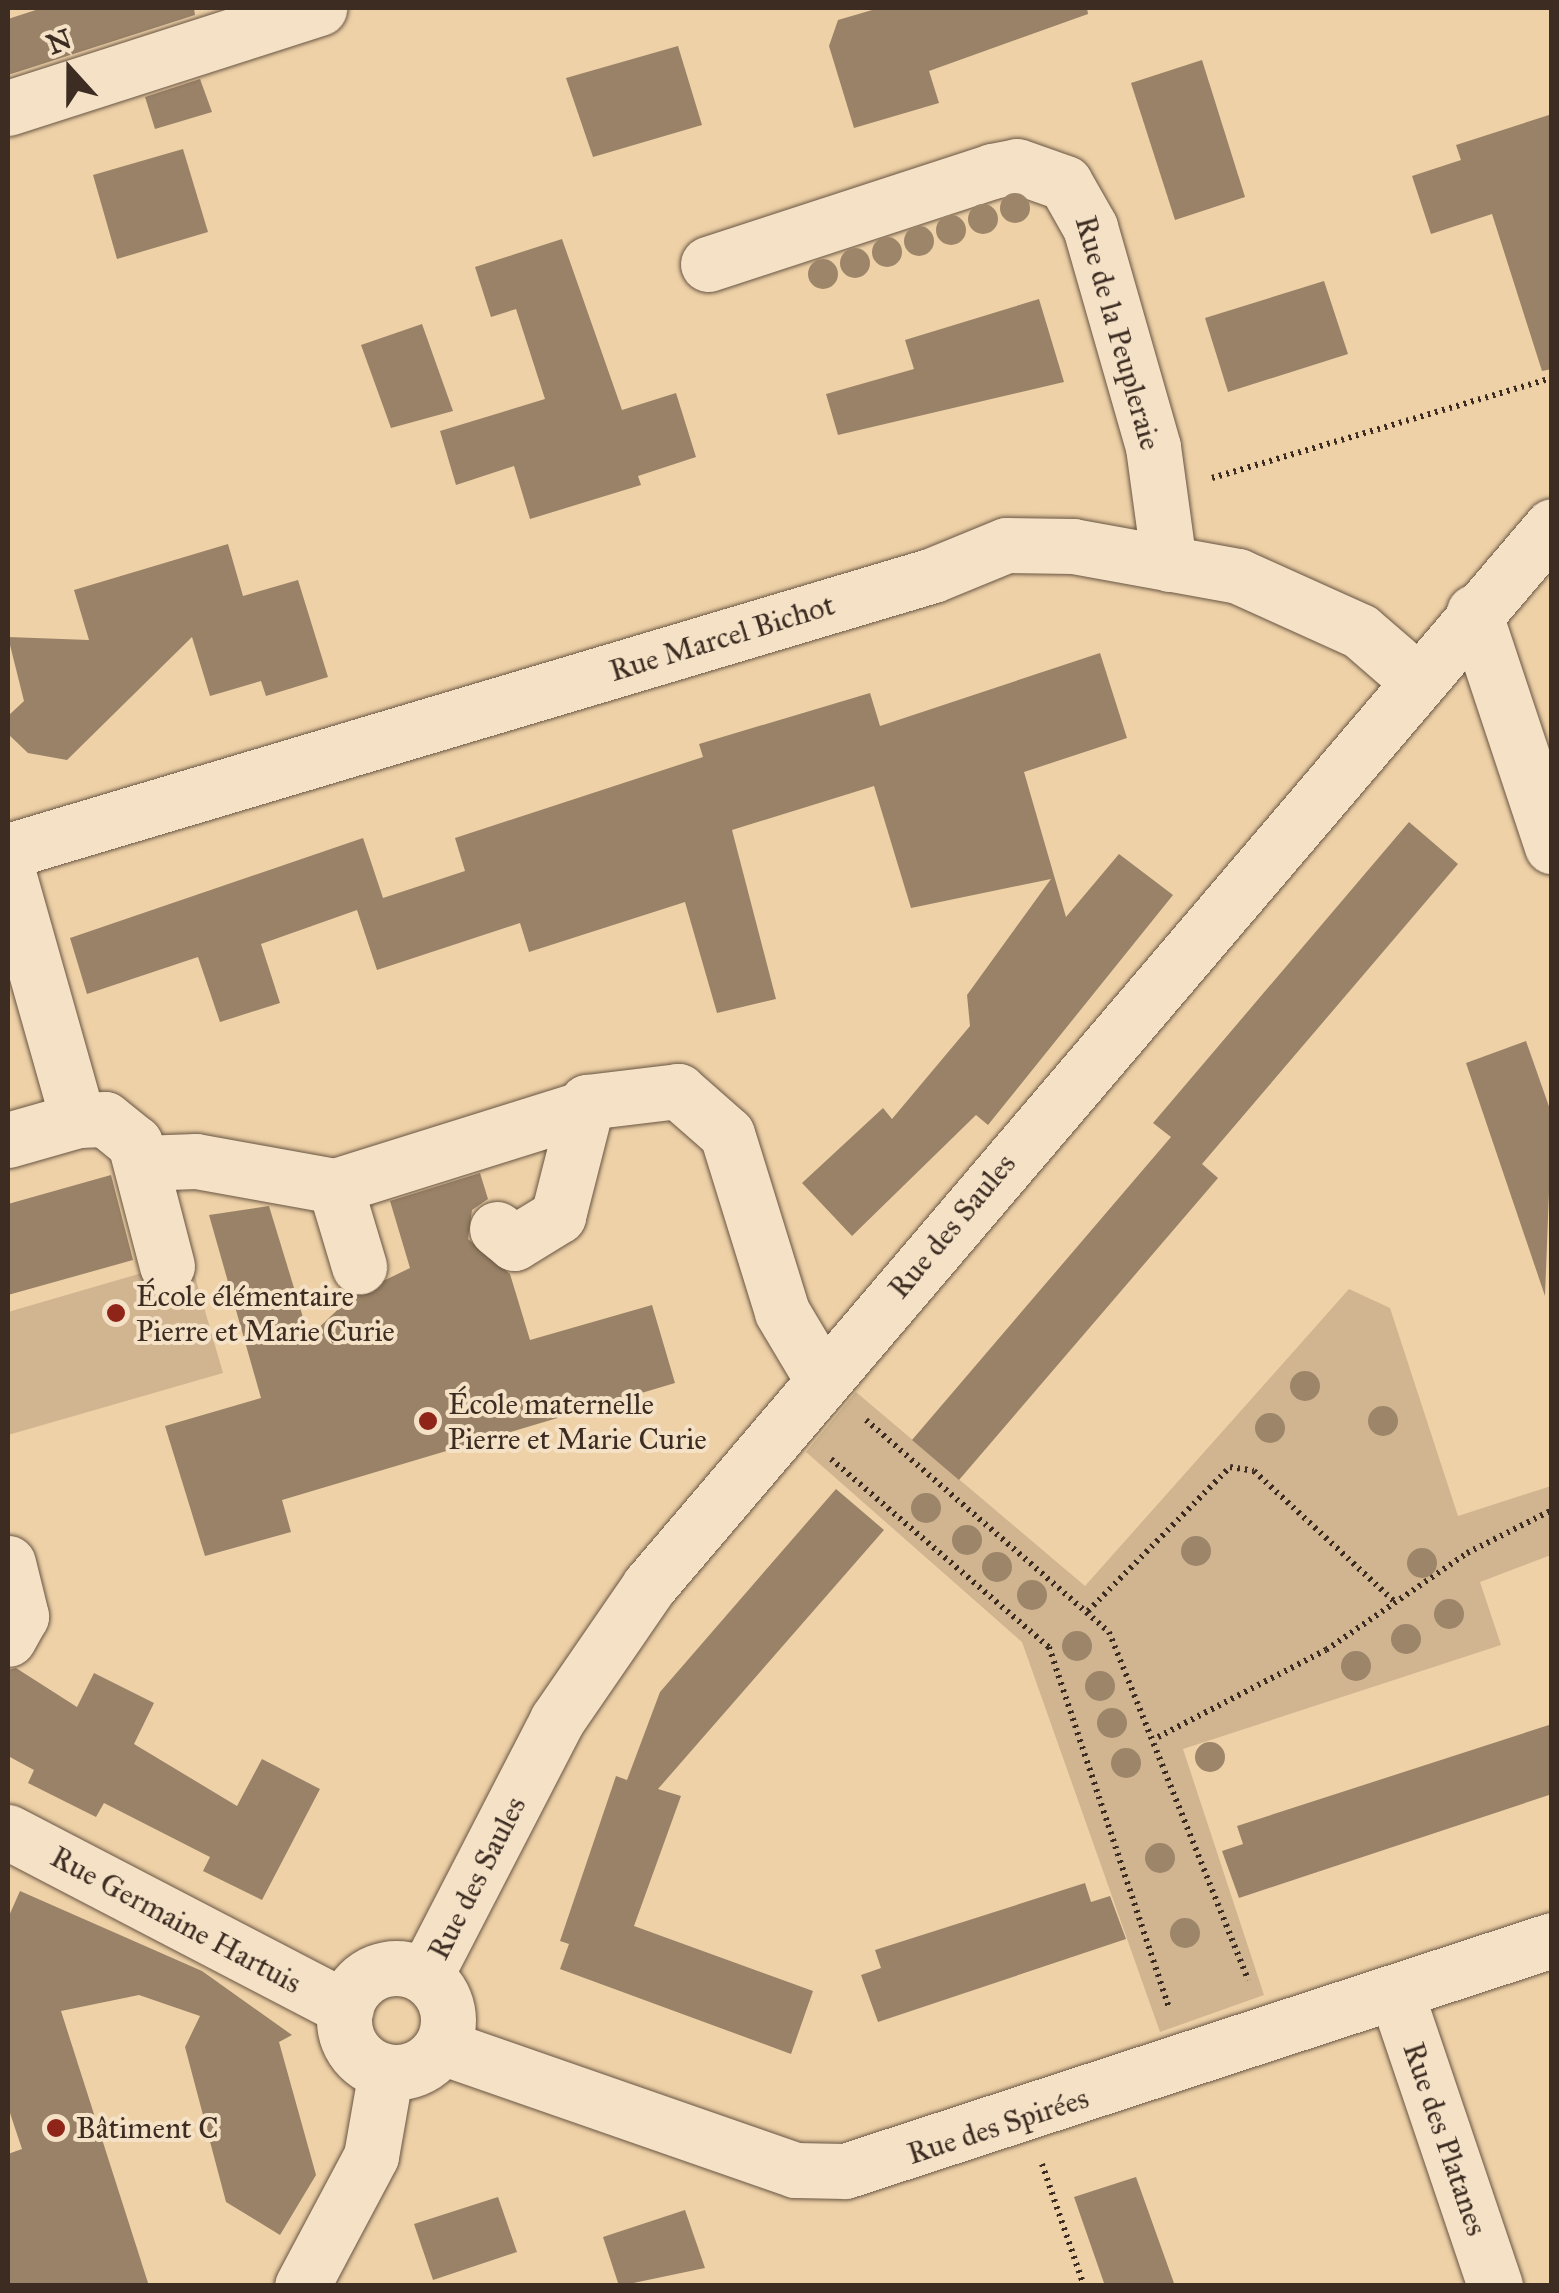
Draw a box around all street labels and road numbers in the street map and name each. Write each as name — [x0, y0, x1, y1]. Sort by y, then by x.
street label: Rue de la Peupleraie — [1067, 212, 1169, 454]
street label: Rue Marcel Bichot — [605, 587, 839, 689]
street label: Rue des Saules — [881, 1146, 1023, 1306]
street label: Rue des Saules — [421, 1790, 533, 1966]
street label: Rue Germaine Hartuis — [45, 1839, 307, 2001]
street label: Rue des Platanes — [1395, 2038, 1495, 2240]
street label: Rue des Spirées — [903, 2080, 1093, 2172]

